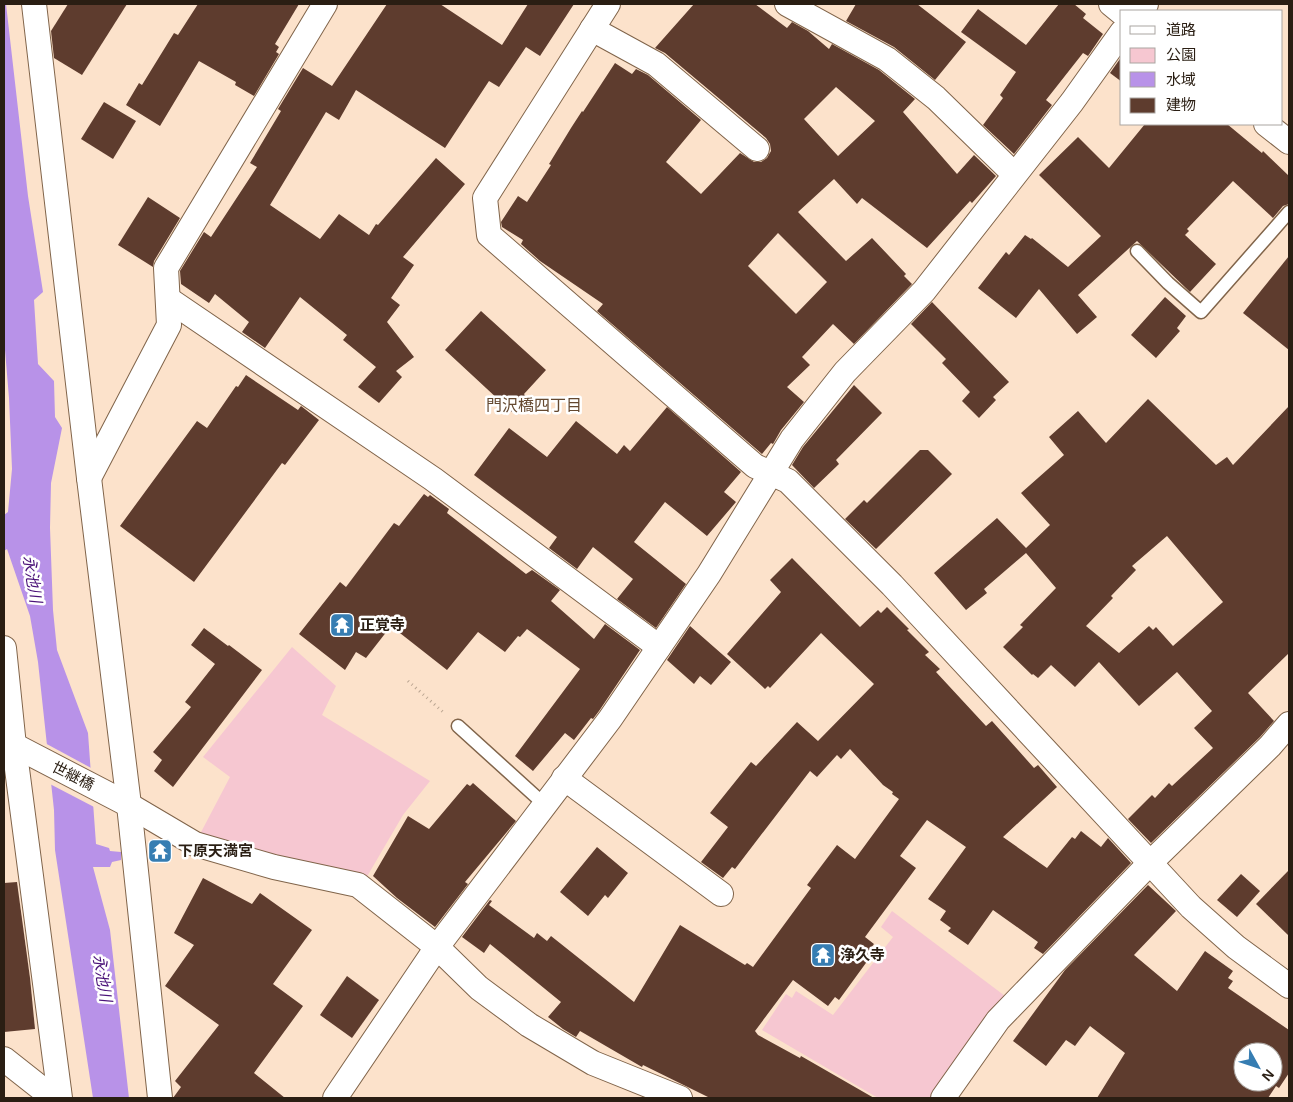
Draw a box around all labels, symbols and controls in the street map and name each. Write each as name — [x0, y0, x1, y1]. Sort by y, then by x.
legend — [1120, 10, 1283, 125]
text: 道路 — [1166, 21, 1196, 38]
text: 公園 — [1166, 46, 1196, 63]
text: 水域 — [1166, 71, 1196, 88]
text: 建物 — [1166, 96, 1196, 113]
district label: 門沢橋四丁目 — [486, 397, 582, 414]
water label: 永池川 — [20, 554, 45, 606]
temple icon: 正覚寺 — [329, 612, 355, 638]
place label: 正覚寺 — [360, 616, 405, 633]
street label: 世継橋 — [49, 758, 97, 793]
temple icon: 下原天満宮 — [147, 838, 173, 864]
place label: 下原天満宮 — [178, 842, 253, 859]
temple icon: 浄久寺 — [810, 942, 836, 968]
place label: 浄久寺 — [840, 946, 885, 963]
water label: 永池川 — [90, 953, 115, 1005]
north arrow — [1233, 1042, 1283, 1092]
text: N — [1259, 1066, 1277, 1084]

